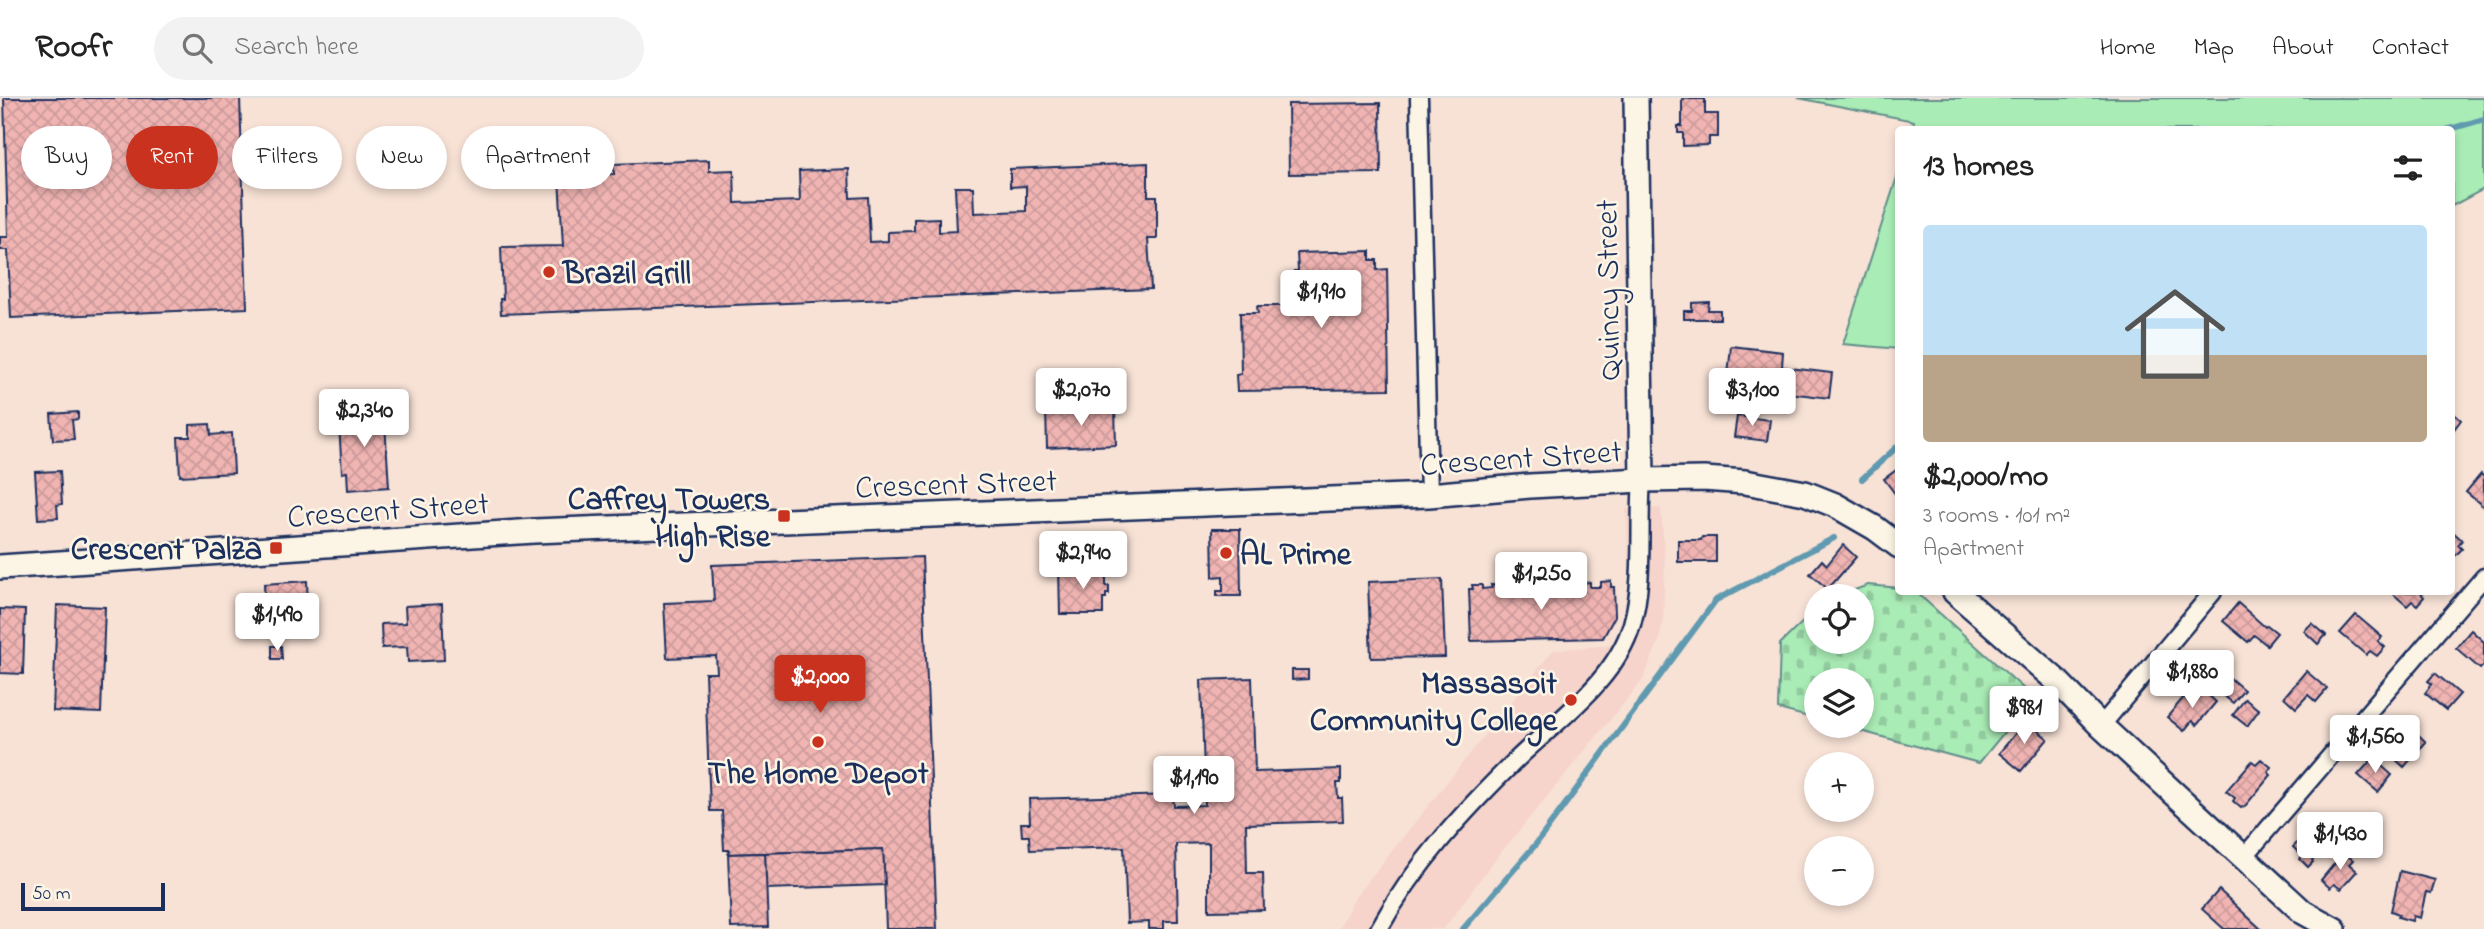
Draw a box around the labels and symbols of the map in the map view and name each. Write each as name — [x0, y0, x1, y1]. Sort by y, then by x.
street label: Quincy Street — [1585, 199, 1636, 381]
place label: Brazil Grill — [561, 252, 691, 299]
marker: Brazil Grill — [541, 264, 557, 280]
pin: $1,910 — [1264, 271, 1378, 330]
pin: $2,070 — [1024, 368, 1138, 428]
pin: $3,100 — [1695, 368, 1809, 428]
pin: $2,340 — [307, 390, 421, 449]
street label: Crescent Street — [1419, 430, 1624, 491]
street label: Crescent Street — [854, 459, 1058, 514]
place label: Caffrey Towers High Rise — [568, 478, 772, 563]
street label: Crescent Street — [286, 482, 491, 543]
marker: Caffrey Towers High Rise — [776, 508, 792, 524]
place label: Crescent Palza — [71, 528, 262, 575]
pin: $2,940 — [1026, 532, 1140, 591]
place label: AL Prime — [1240, 533, 1353, 580]
marker: Crescent Palza — [268, 540, 284, 556]
marker: AL Prime — [1218, 545, 1234, 561]
pin: $1,250 — [1484, 552, 1598, 612]
pin: $1,490 — [220, 594, 334, 653]
pin: $1,880 — [2135, 650, 2249, 710]
pin: $2,000 — [763, 656, 877, 715]
place label: Massasoit Community College — [1310, 662, 1559, 747]
pin: $981 — [1983, 686, 2065, 746]
marker: Massasoit Community College — [1563, 692, 1579, 708]
pin: $1,560 — [2318, 716, 2432, 775]
marker: The Home Depot — [810, 734, 826, 750]
place label: The Home Depot — [708, 752, 929, 799]
pin: $1,190 — [1137, 756, 1251, 816]
pin: $1,430 — [2283, 812, 2397, 872]
scale bar — [21, 880, 164, 912]

